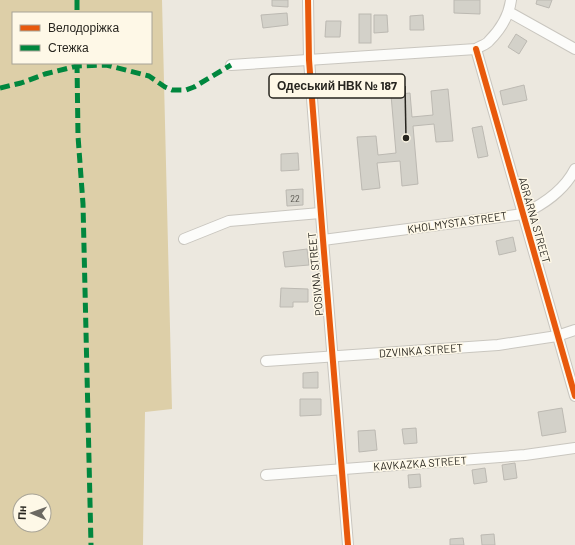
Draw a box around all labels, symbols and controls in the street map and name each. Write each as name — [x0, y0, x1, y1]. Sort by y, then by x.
legend — [12, 12, 152, 64]
text: Велодоріжка — [48, 20, 119, 35]
text: Стежка — [48, 40, 89, 54]
callout: Одеський НВК № 187 — [269, 74, 405, 98]
text: Одеський НВК № 187 — [277, 78, 397, 93]
street label: AGRARNA STREET — [516, 175, 554, 265]
house number: 22 — [290, 193, 300, 204]
street label: KHOLMYSTA STREET — [406, 209, 508, 235]
street label: POSIVNA STREET — [305, 232, 325, 316]
street label: DZVINKA STREET — [379, 341, 463, 359]
street label: KAVKAZKA STREET — [373, 453, 467, 473]
north arrow — [12, 493, 52, 533]
text: Пн — [15, 505, 28, 520]

